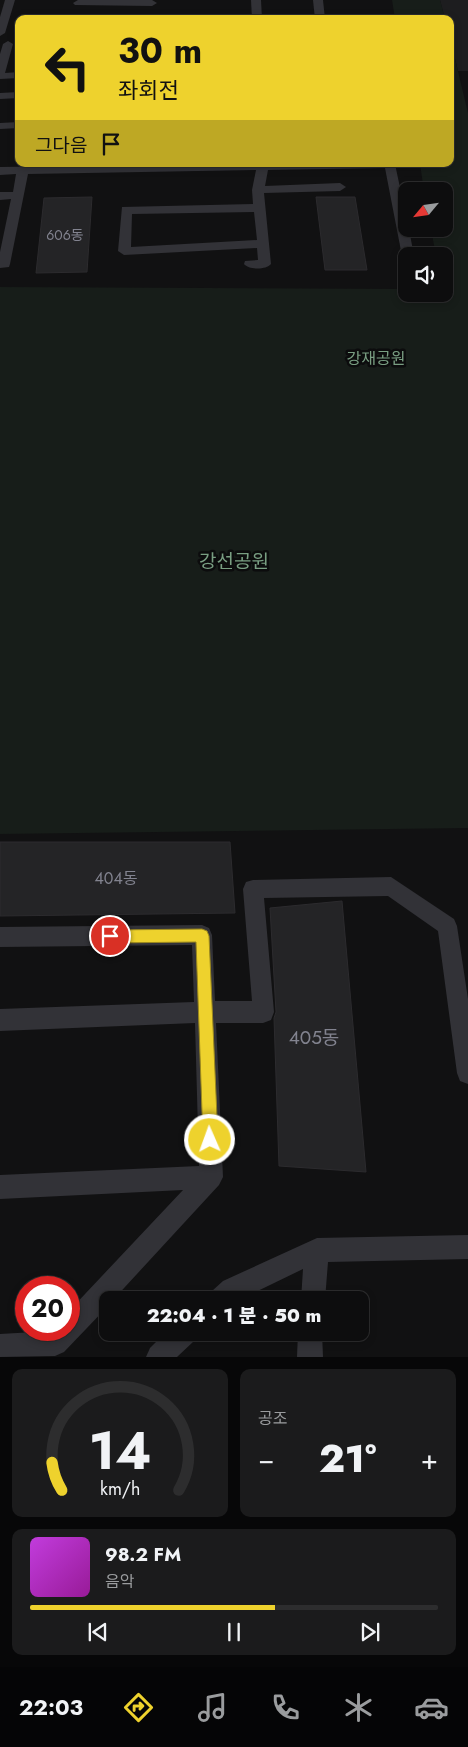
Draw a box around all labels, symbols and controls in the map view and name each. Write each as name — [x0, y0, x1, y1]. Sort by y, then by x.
text: 30 m — [118, 26, 202, 76]
icon: left — [35, 35, 100, 100]
text: 좌회전 — [118, 74, 179, 106]
icon: arrive — [97, 130, 125, 158]
text: 그다음 — [35, 132, 87, 159]
north arrow — [398, 182, 452, 238]
map controls — [398, 182, 453, 302]
house number: 606동 — [46, 225, 84, 245]
button: sound — [398, 247, 453, 302]
park label: 강재공원 — [347, 347, 405, 370]
park label: 강선공원 — [199, 548, 269, 575]
house number: 404동 — [95, 867, 138, 890]
pin — [89, 915, 131, 957]
icon: arrive — [96, 922, 124, 950]
house number: 405동 — [289, 1024, 339, 1051]
position arrow — [183, 1113, 235, 1165]
speed limit sign: 20 — [15, 1276, 80, 1341]
text: 22:04 · 1 분 · 50 m — [147, 1302, 321, 1329]
text: 공조 — [258, 1407, 287, 1430]
text: 14 — [89, 1413, 151, 1489]
text: 21° — [319, 1431, 376, 1486]
text: − — [258, 1439, 275, 1480]
text: + — [421, 1439, 438, 1480]
text: km/h — [100, 1476, 140, 1502]
text: 98.2 FM — [105, 1541, 181, 1568]
text: 음악 — [105, 1570, 134, 1593]
icon: previous — [84, 1618, 112, 1646]
icon: pause — [220, 1618, 248, 1646]
icon: next — [356, 1618, 384, 1646]
icon: directions — [121, 1690, 156, 1725]
icon: music — [195, 1690, 230, 1725]
icon: phone — [268, 1690, 303, 1725]
icon: climate — [341, 1690, 376, 1725]
icon: car — [414, 1690, 449, 1725]
text: 22:03 — [19, 1691, 83, 1723]

